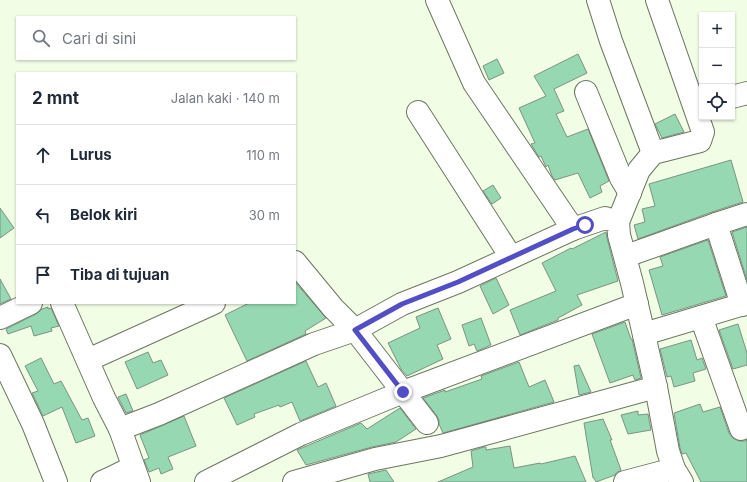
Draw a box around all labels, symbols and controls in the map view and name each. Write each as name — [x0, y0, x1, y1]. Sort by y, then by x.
map controls — [699, 12, 735, 120]
button: + — [699, 12, 735, 48]
search box — [16, 16, 296, 60]
icon: search — [30, 27, 52, 49]
text: Cari di sini — [62, 29, 136, 48]
button: − — [699, 48, 735, 84]
button: locate — [699, 84, 735, 120]
text: 2 mnt — [32, 88, 79, 108]
text: Jalan kaki · 140 m — [171, 90, 280, 106]
icon: ahead — [32, 144, 54, 166]
text: Lurus — [70, 145, 112, 164]
text: 110 m — [246, 147, 280, 163]
icon: left — [32, 204, 54, 226]
text: Belok kiri — [70, 205, 137, 224]
text: 30 m — [249, 207, 280, 223]
route start — [576, 216, 594, 234]
icon: arrive — [32, 264, 54, 286]
text: Tiba di tujuan — [70, 265, 169, 284]
route end — [394, 383, 412, 401]

